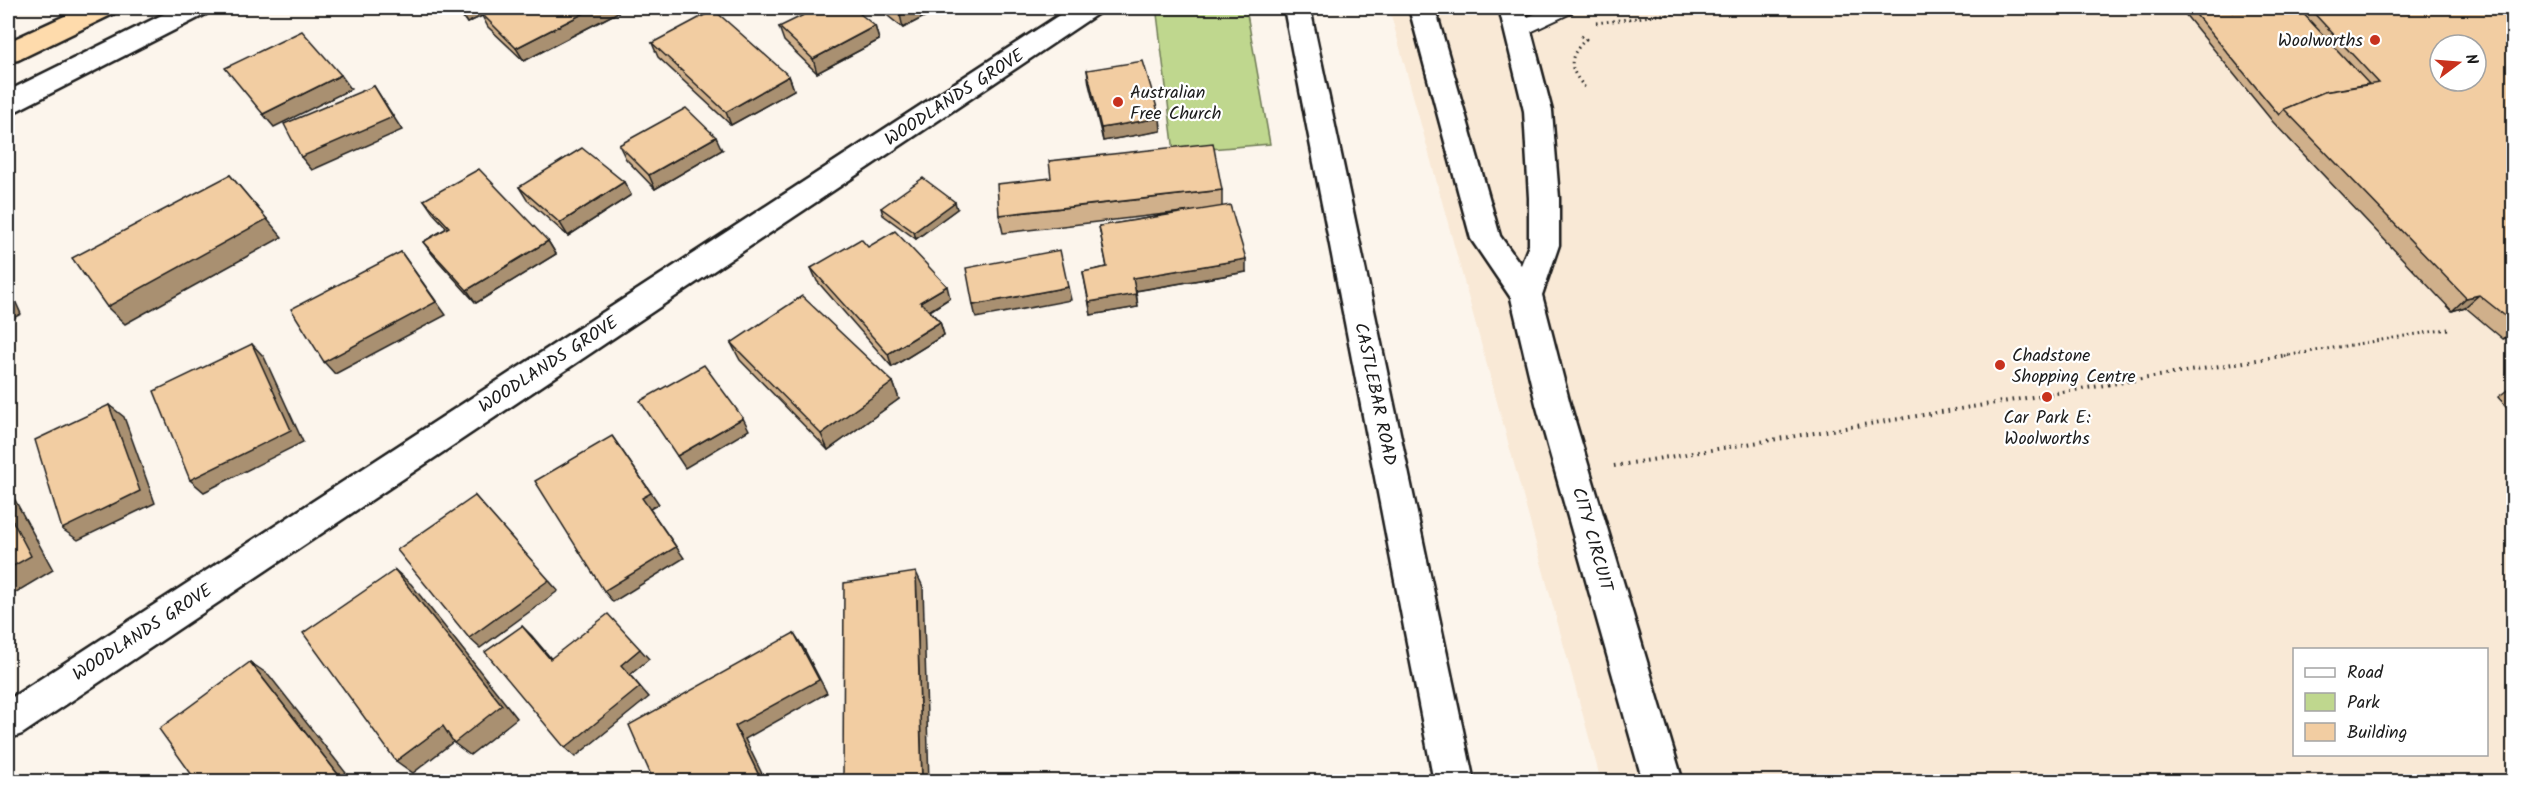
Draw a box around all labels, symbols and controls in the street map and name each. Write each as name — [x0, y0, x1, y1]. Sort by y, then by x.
place label: Woolworths — [2278, 27, 2363, 56]
marker: Woolworths — [2368, 33, 2382, 47]
north arrow — [2428, 33, 2488, 93]
street label: WOODLANDS GROVE — [879, 42, 1031, 154]
text: N — [2458, 51, 2484, 68]
place label: Australian Free Church — [1130, 79, 1222, 129]
marker: Australian Free Church — [1111, 95, 1125, 109]
street label: WOODLANDS GROVE — [473, 309, 625, 421]
street label: CASTLEBAR ROAD — [1345, 320, 1404, 469]
place label: Chadstone Shopping Centre — [2012, 342, 2136, 392]
marker: Chadstone Shopping Centre — [1993, 358, 2007, 372]
marker: Car Park E: Woolworths — [2040, 390, 2054, 404]
place label: Car Park E: Woolworths — [2003, 404, 2091, 454]
street label: CITY CIRCUIT — [1563, 484, 1621, 596]
street label: WOODLANDS GROVE — [67, 577, 219, 689]
legend — [2293, 648, 2488, 756]
text: Road — [2347, 659, 2384, 688]
text: Park — [2347, 689, 2380, 718]
text: Building — [2347, 719, 2407, 748]

